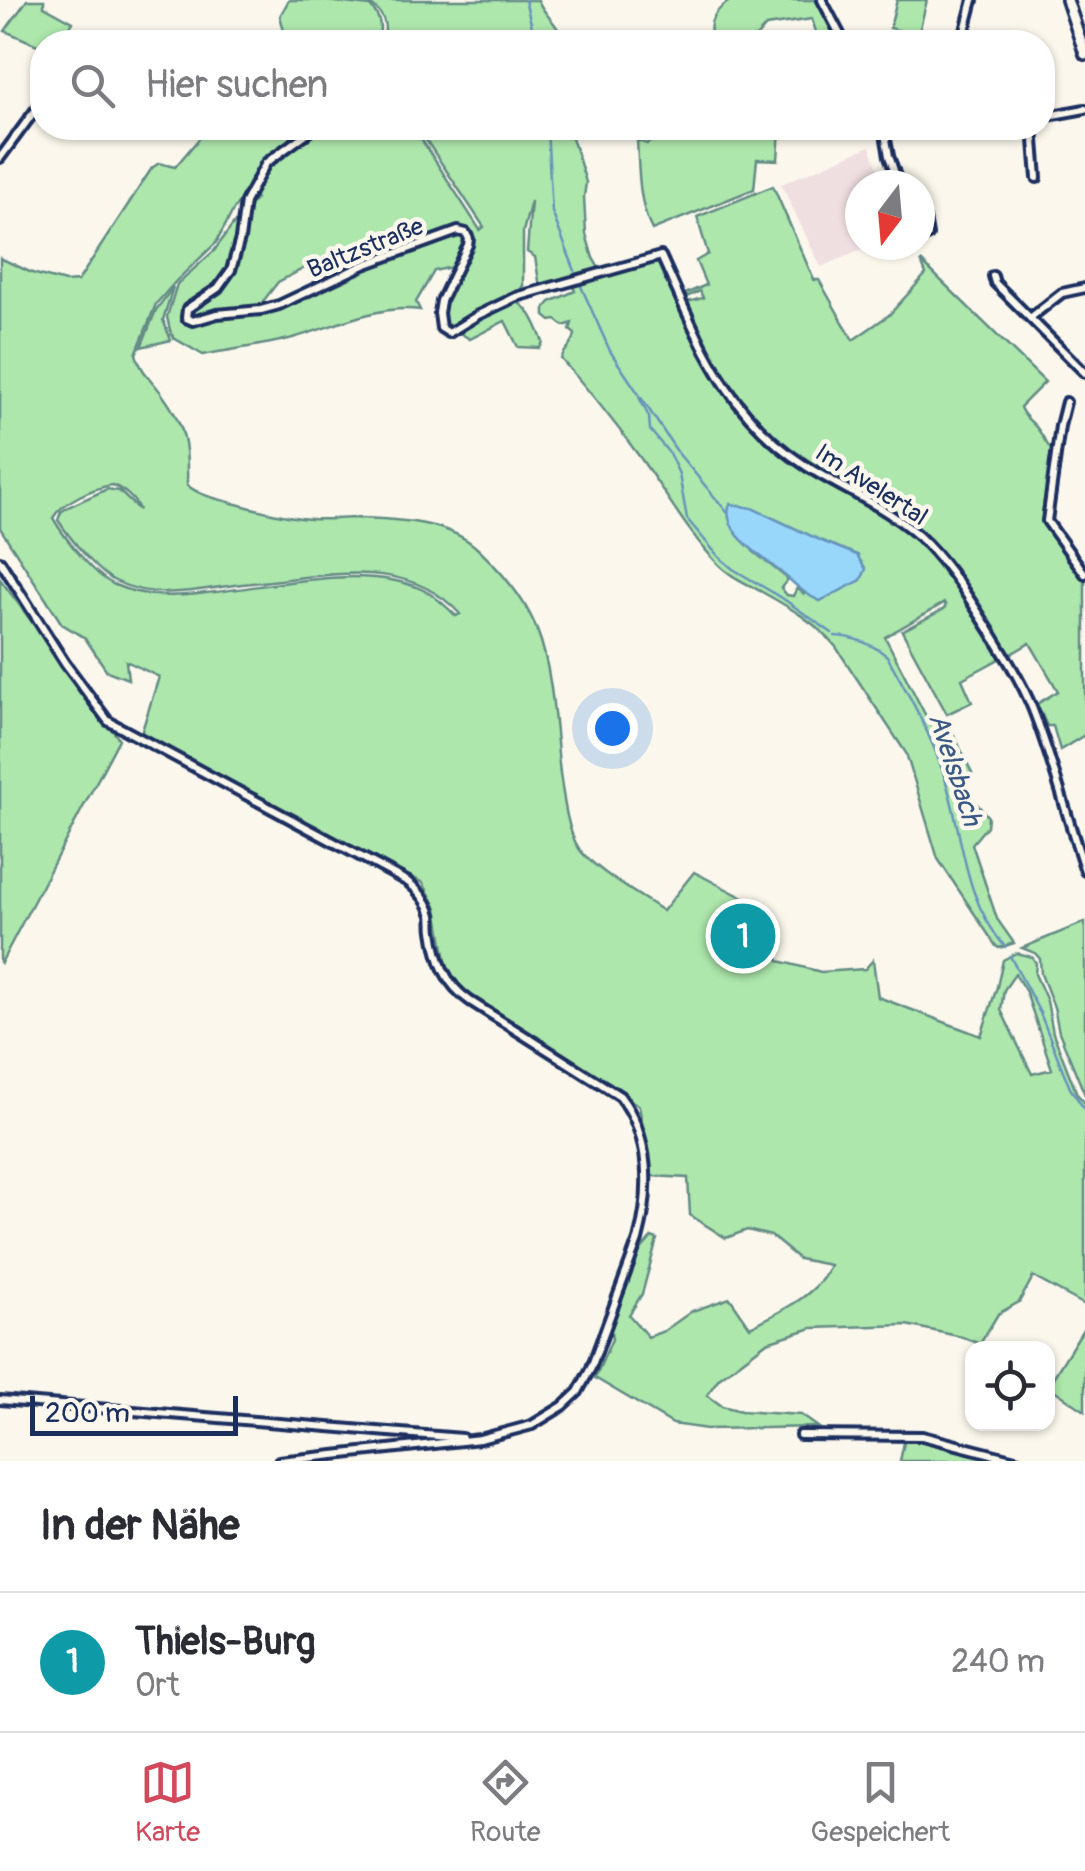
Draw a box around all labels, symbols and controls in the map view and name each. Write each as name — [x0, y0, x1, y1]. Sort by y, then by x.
search box — [30, 30, 1055, 140]
icon: search — [65, 58, 120, 113]
text: Hier suchen — [145, 61, 328, 109]
north arrow — [845, 170, 935, 260]
street label: Baltzstraße — [303, 211, 429, 286]
street label: Im Avelertal — [809, 437, 933, 533]
your location — [587, 703, 638, 754]
water label: Avelsbach — [920, 709, 990, 832]
pin: 1 — [710, 898, 776, 974]
map controls — [965, 1341, 1055, 1431]
button: locate — [965, 1341, 1055, 1431]
scale bar — [30, 1391, 238, 1436]
text: 200 m — [45, 1396, 130, 1431]
text: In der Nähe — [40, 1500, 239, 1552]
text: Thiels-Burg — [135, 1618, 315, 1666]
text: 1 — [66, 1642, 79, 1682]
text: 240 m — [951, 1642, 1045, 1682]
text: Ort — [135, 1666, 180, 1706]
tab: Karte — [135, 1755, 200, 1850]
tab: Route — [470, 1755, 541, 1850]
tab: Gespeichert — [811, 1755, 950, 1850]

